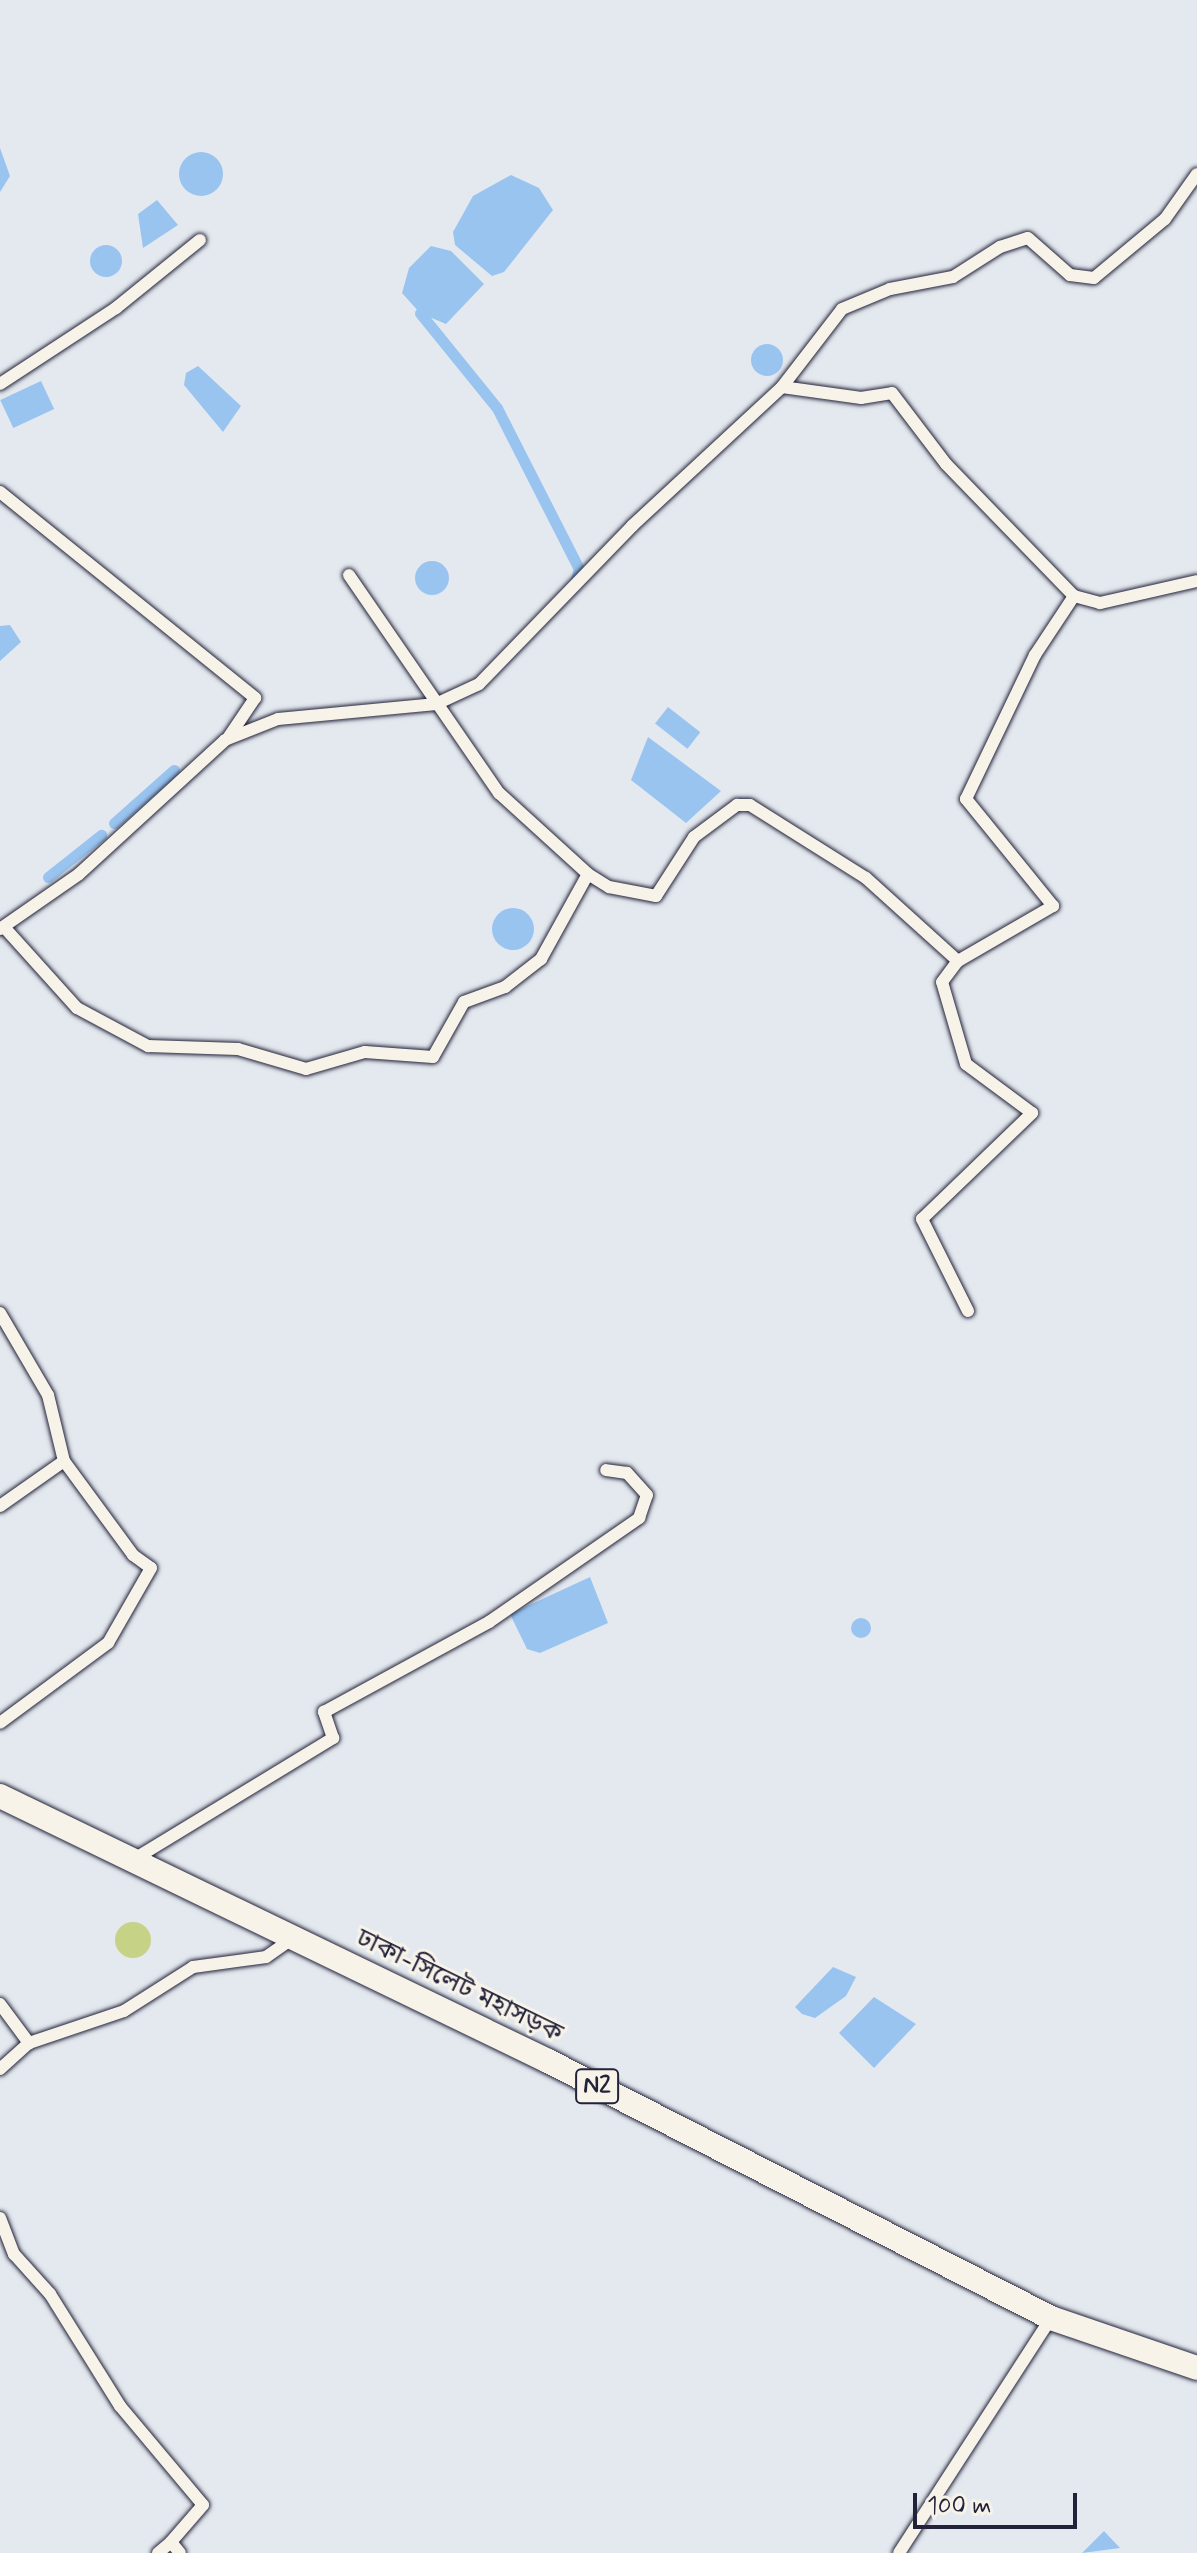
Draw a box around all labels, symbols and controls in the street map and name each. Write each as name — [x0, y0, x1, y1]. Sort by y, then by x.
street label: ঢাকা-সিলেট মহাসড়ক — [351, 1923, 567, 2051]
road number: N2 — [575, 2066, 619, 2106]
scale bar — [917, 2477, 1081, 2527]
text: 100 m — [927, 2491, 991, 2522]

